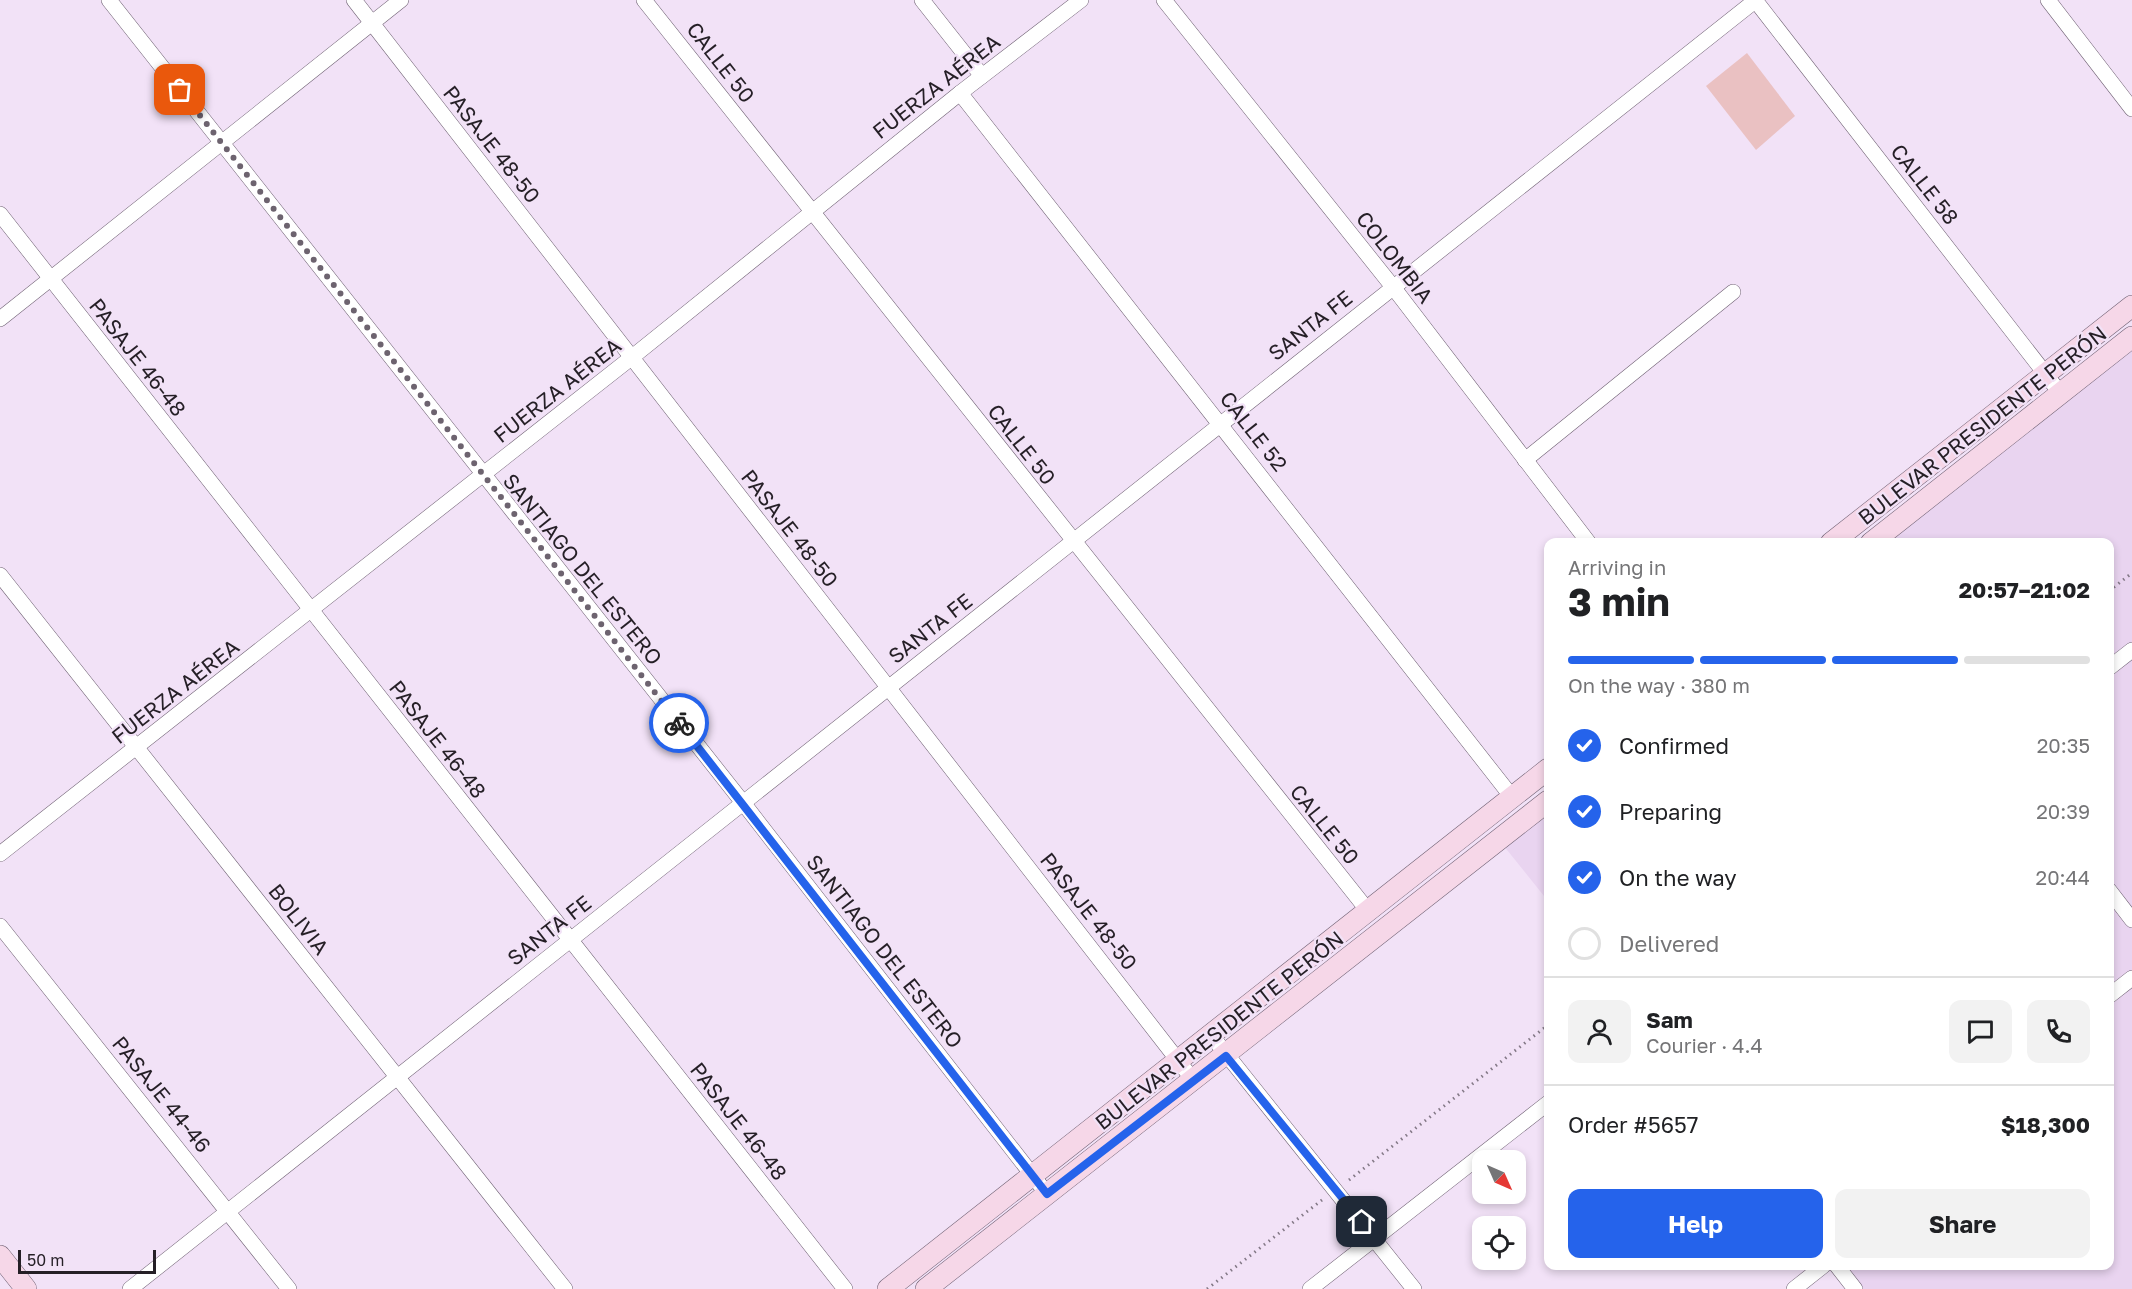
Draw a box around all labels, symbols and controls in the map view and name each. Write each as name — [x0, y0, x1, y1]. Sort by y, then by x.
street label: CALLE 50 — [681, 17, 761, 107]
street label: FUERZA AÉREA — [867, 28, 1005, 144]
pin — [154, 64, 205, 115]
icon: bag — [163, 73, 196, 106]
street label: PASAJE 48-50 — [438, 80, 546, 208]
street label: CALLE 58 — [1886, 139, 1964, 229]
street label: COLOMBIA — [1351, 206, 1439, 308]
street label: SANTA FE — [1263, 284, 1357, 366]
street label: PASAJE 46-48 — [84, 293, 192, 421]
street label: BULEVAR PRESIDENTE PERÓN — [1853, 320, 2111, 530]
street label: FUERZA AÉREA — [488, 332, 626, 448]
street label: CALLE 52 — [1215, 386, 1293, 476]
street label: CALLE 50 — [982, 399, 1062, 489]
street label: PASAJE 48-50 — [736, 464, 844, 592]
street label: SANTIAGO DEL ESTERO — [498, 468, 668, 670]
text: Arriving in — [1568, 555, 1666, 579]
text: 20:57–21:02 — [1959, 576, 2090, 603]
text: 3 min — [1568, 578, 1670, 625]
street label: SANTA FE — [883, 587, 977, 669]
street label: FUERZA AÉREA — [106, 633, 244, 749]
text: On the way · 380 m — [1568, 673, 1750, 697]
street label: PASAJE 46-48 — [384, 675, 492, 803]
courier — [649, 693, 709, 753]
icon: bike — [663, 707, 696, 740]
icon: check — [1568, 729, 1601, 762]
text: Confirmed — [1619, 732, 1729, 759]
text: 20:35 — [2037, 733, 2090, 757]
street label: CALLE 50 — [1285, 779, 1365, 869]
icon: check — [1568, 795, 1601, 828]
text: Preparing — [1619, 798, 1722, 825]
text: 20:39 — [2036, 799, 2090, 823]
street label: PASAJE 48-50 — [1035, 847, 1143, 975]
street label: SANTIAGO DEL ESTERO — [801, 849, 969, 1053]
icon: check — [1568, 861, 1601, 894]
text: On the way — [1619, 864, 1737, 891]
text: 20:44 — [2036, 865, 2090, 889]
street label: BOLIVIA — [263, 878, 335, 960]
street label: SANTA FE — [502, 889, 596, 971]
street label: BULEVAR PRESIDENTE PERÓN — [1090, 925, 1348, 1135]
text: Delivered — [1619, 930, 1719, 957]
button: person — [1568, 1000, 1631, 1063]
button: chat — [1949, 1000, 2012, 1063]
button: phone — [2027, 1000, 2090, 1063]
text: Sam — [1646, 1006, 1693, 1033]
street label: PASAJE 44-46 — [107, 1031, 217, 1157]
text: Courier · 4.4 — [1646, 1033, 1763, 1057]
street label: PASAJE 46-48 — [685, 1057, 793, 1185]
text: Order #5657 — [1568, 1111, 1698, 1138]
text: $18,300 — [2001, 1111, 2090, 1138]
north arrow — [1472, 1150, 1526, 1204]
map controls — [1472, 1150, 1526, 1270]
button: Help — [1568, 1189, 1823, 1258]
button: Share — [1835, 1189, 2090, 1258]
pin — [1336, 1196, 1387, 1247]
icon: home — [1345, 1205, 1378, 1238]
button: locate — [1472, 1216, 1526, 1270]
scale bar — [18, 1247, 156, 1274]
text: 50 m — [27, 1250, 64, 1270]

